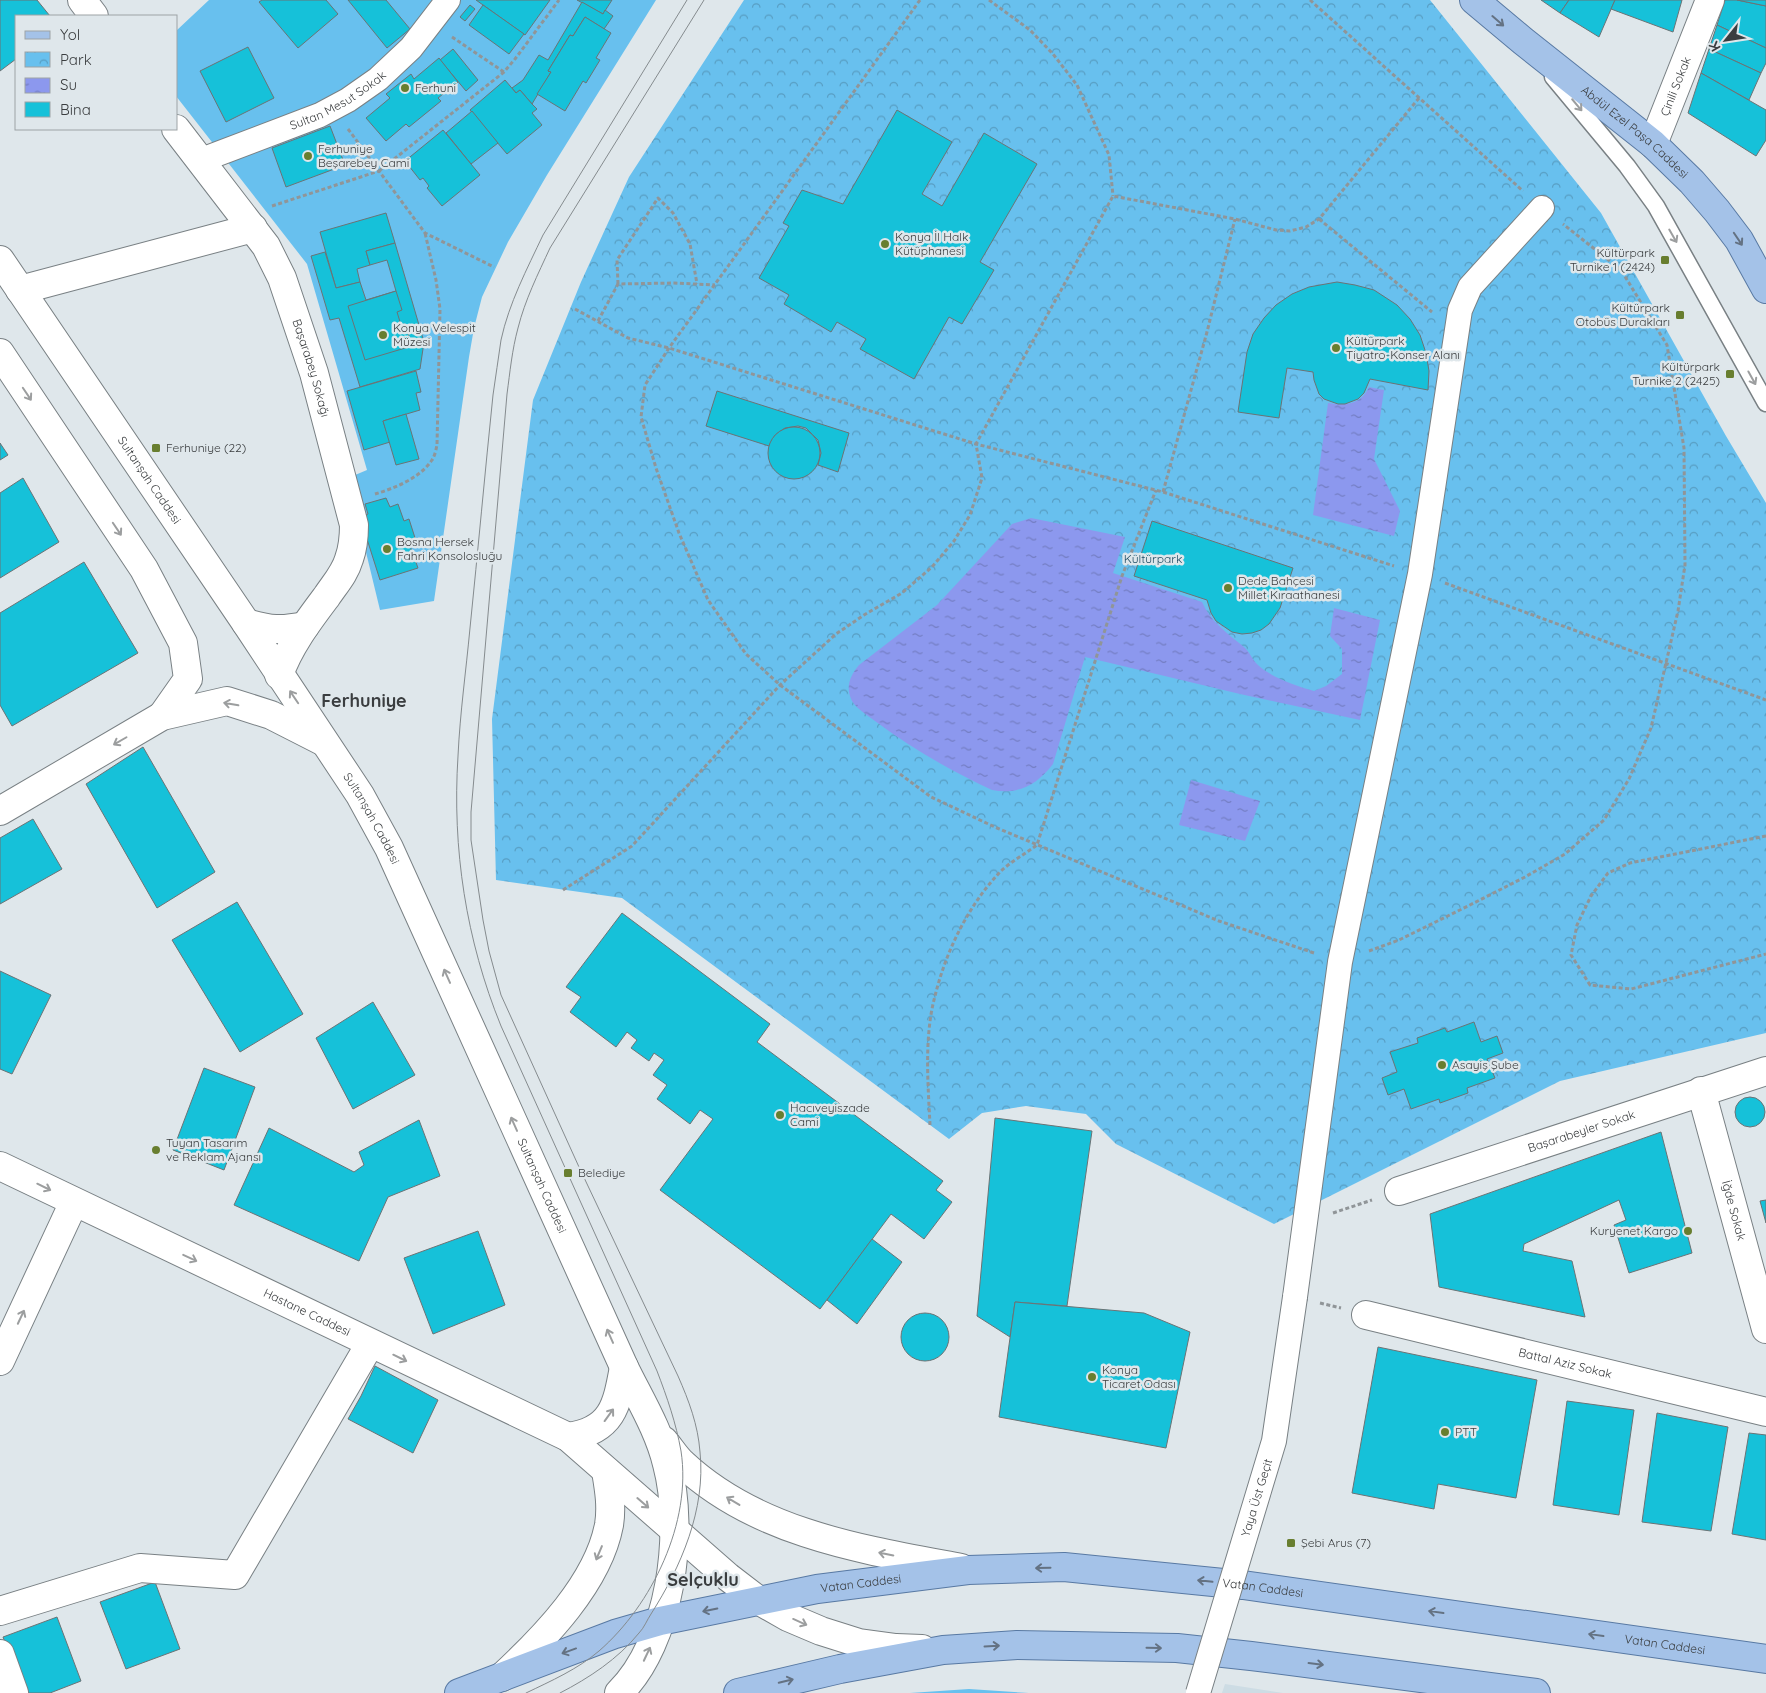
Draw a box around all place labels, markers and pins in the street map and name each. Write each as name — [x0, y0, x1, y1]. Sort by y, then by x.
place label: Ferhuni — [415, 80, 456, 95]
marker: Ferhuni — [399, 82, 411, 94]
place label: Ferhuniye Beşarebey Cami — [318, 141, 409, 170]
marker: Ferhuniye Beşarebey Cami — [302, 150, 314, 162]
place label: Konya İl Halk Kütüphanesi — [895, 229, 968, 258]
marker: Konya İl Halk Kütüphanesi — [879, 238, 891, 250]
place label: Kültürpark Turnike 1 (2424) — [1570, 245, 1655, 274]
marker: Kültürpark Turnike 1 (2424) — [1659, 254, 1671, 266]
place label: Kültürpark Otobüs Durakları — [1576, 300, 1670, 329]
marker: Kültürpark Otobüs Durakları — [1674, 309, 1686, 321]
place label: Konya Velespit Müzesi — [393, 320, 476, 349]
marker: Konya Velespit Müzesi — [377, 329, 389, 341]
place label: Kültürpark Tiyatro-Konser Alanı — [1346, 333, 1460, 362]
marker: Kültürpark Tiyatro-Konser Alanı — [1330, 342, 1342, 354]
place label: Kültürpark Turnike 2 (2425) — [1632, 359, 1720, 388]
marker: Kültürpark Turnike 2 (2425) — [1724, 368, 1736, 380]
place label: Ferhuniye (22) — [166, 440, 246, 455]
marker: Ferhuniye (22) — [150, 442, 162, 454]
place label: Bosna Hersek Fahri Konsolosluğu — [397, 534, 502, 563]
marker: Bosna Hersek Fahri Konsolosluğu — [381, 543, 393, 555]
place label: Dede Bahçesi Millet Kıraathanesi — [1238, 573, 1340, 602]
marker: Dede Bahçesi Millet Kıraathanesi — [1222, 582, 1234, 594]
place label: Asayiş Şube — [1452, 1057, 1519, 1072]
marker: Asayiş Şube — [1436, 1059, 1448, 1071]
place label: Hacıveyiszade Cami — [790, 1100, 870, 1129]
marker: Hacıveyiszade Cami — [774, 1109, 786, 1121]
place label: Tuyan Tasarım ve Reklam Ajansı — [166, 1135, 261, 1164]
marker: Tuyan Tasarım ve Reklam Ajansı — [150, 1144, 162, 1156]
place label: Belediye — [578, 1165, 626, 1180]
marker: Belediye — [562, 1167, 574, 1179]
place label: Kuryenet Kargo — [1590, 1223, 1678, 1238]
marker: Kuryenet Kargo — [1682, 1225, 1694, 1237]
place label: Konya Ticaret Odası — [1102, 1362, 1176, 1391]
marker: Konya Ticaret Odası — [1086, 1371, 1098, 1383]
place label: PTT — [1455, 1424, 1477, 1439]
marker: PTT — [1439, 1426, 1451, 1438]
place label: Şebi Arus (7) — [1301, 1535, 1371, 1550]
marker: Şebi Arus (7) — [1285, 1537, 1297, 1549]

